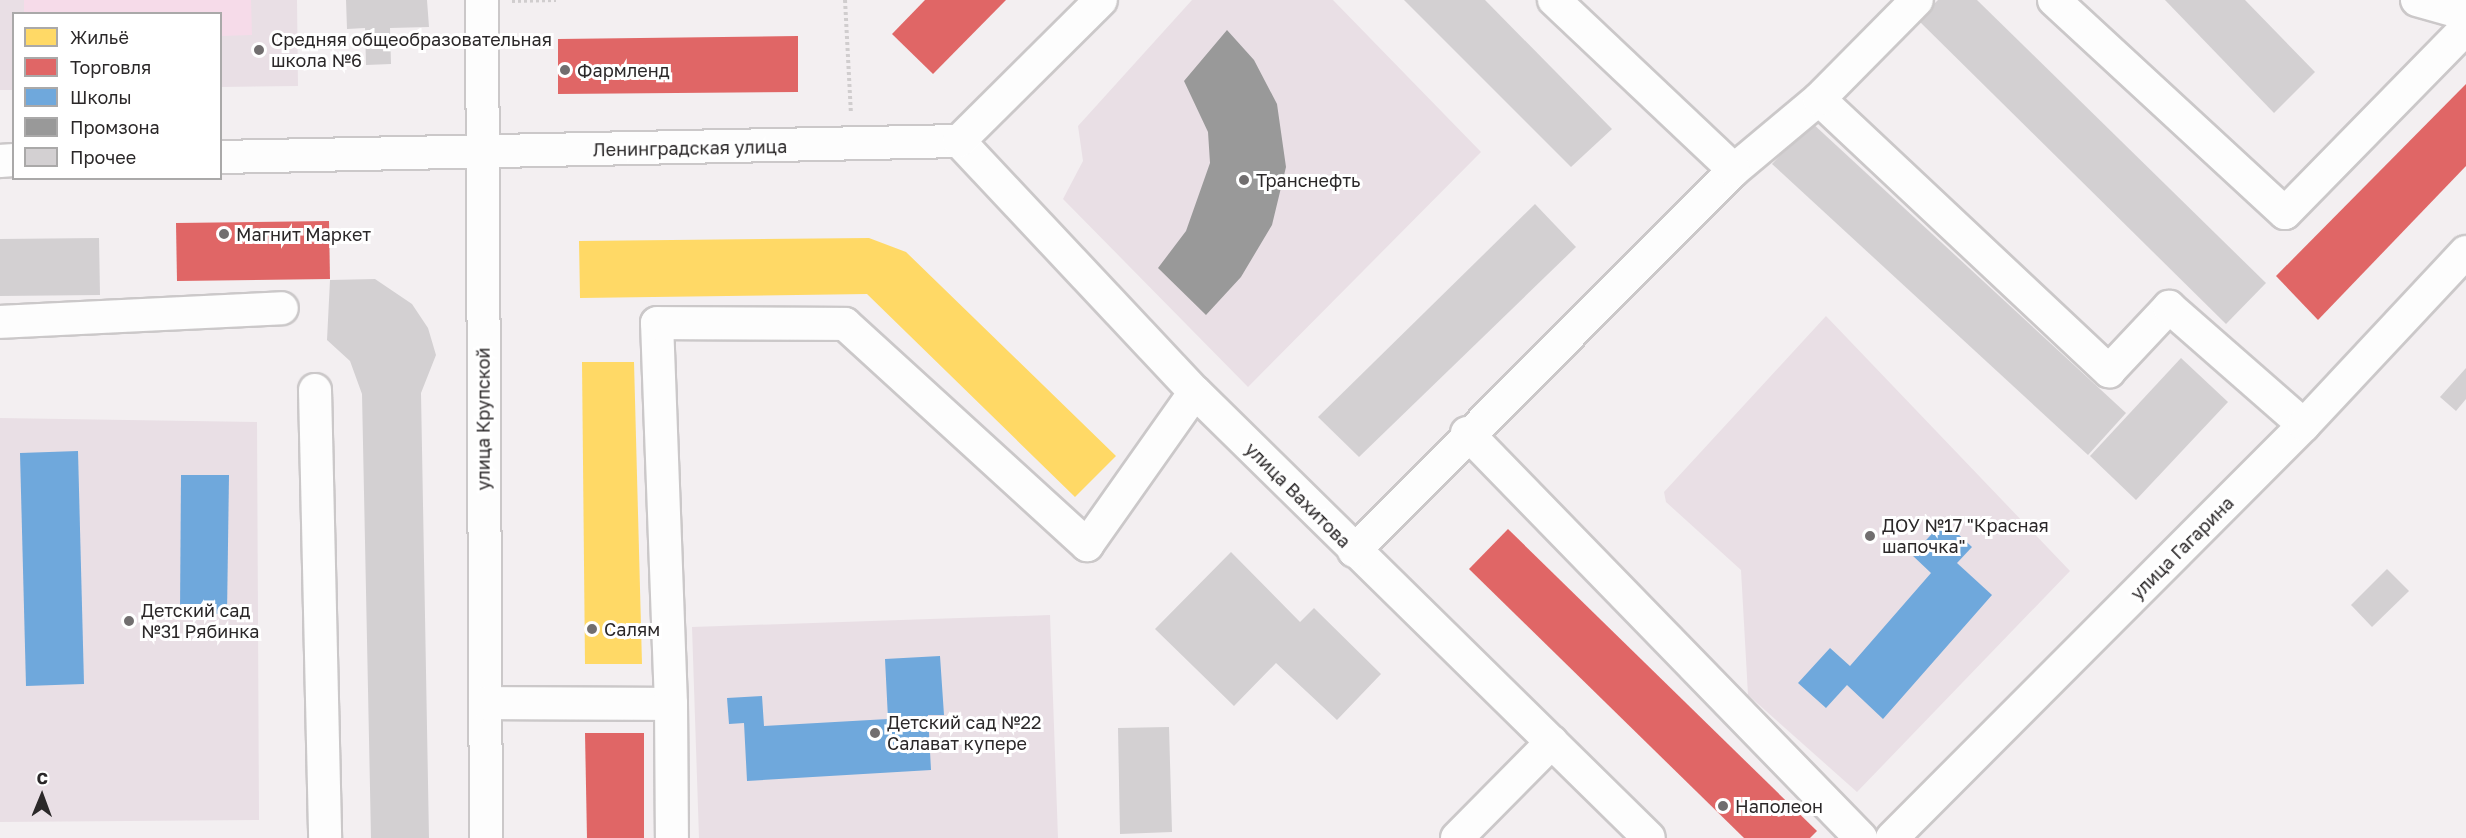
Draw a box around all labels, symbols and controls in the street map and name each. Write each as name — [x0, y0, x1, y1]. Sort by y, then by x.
legend — [12, 12, 222, 180]
text: Жильё — [70, 26, 129, 48]
place label: Средняя общеобразовательная школа №6 — [271, 29, 552, 72]
marker: Средняя общеобразовательная школа №6 — [252, 43, 266, 57]
text: Торговля — [70, 56, 151, 78]
place label: Фармленд — [577, 59, 670, 81]
marker: Фармленд — [558, 63, 572, 77]
text: Школы — [70, 86, 132, 108]
text: Промзона — [70, 116, 160, 138]
street label: Ленинградская улица — [593, 136, 787, 160]
text: Прочее — [70, 146, 136, 168]
place label: Транснефть — [1256, 169, 1360, 191]
marker: Транснефть — [1237, 173, 1251, 187]
place label: Магнит Маркет — [236, 223, 371, 245]
marker: Магнит Маркет — [217, 227, 231, 241]
street label: улица Крупской — [472, 347, 494, 491]
street label: улица Вахитова — [1241, 438, 1355, 552]
street label: улица Гагарина — [2126, 492, 2238, 604]
place label: ДОУ №17 "Красная шапочка" — [1882, 515, 2049, 558]
marker: ДОУ №17 "Красная шапочка" — [1863, 529, 1877, 543]
place label: Детский сад №31 Рябинка — [141, 600, 260, 642]
marker: Детский сад №31 Рябинка — [122, 614, 136, 628]
place label: Салям — [604, 618, 660, 640]
marker: Салям — [585, 622, 599, 636]
place label: Детский сад №22 Салават купере — [887, 712, 1041, 754]
marker: Детский сад №22 Салават купере — [868, 726, 882, 740]
north arrow — [12, 766, 72, 826]
text: С — [36, 768, 48, 788]
place label: Наполеон — [1735, 795, 1823, 817]
marker: Наполеон — [1716, 799, 1730, 813]

